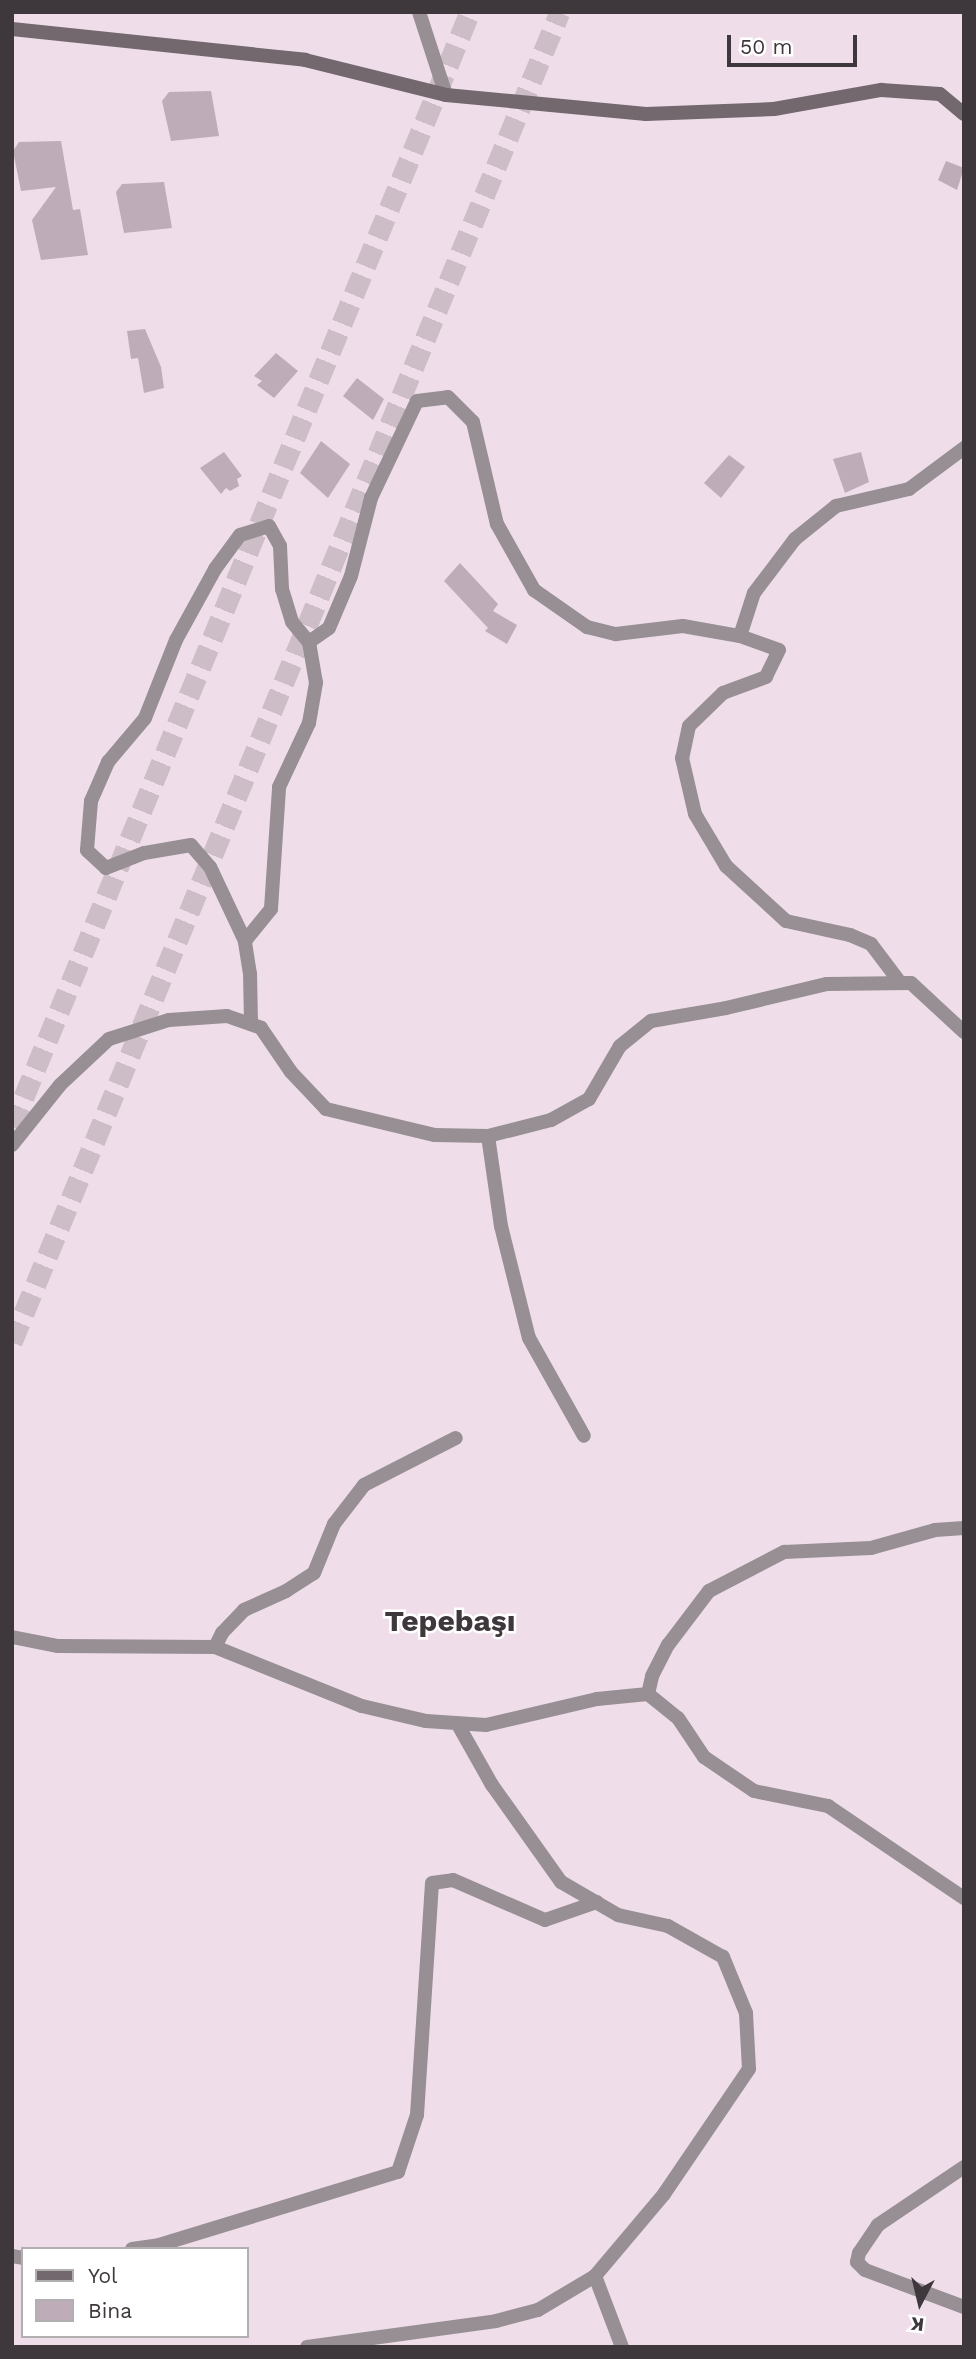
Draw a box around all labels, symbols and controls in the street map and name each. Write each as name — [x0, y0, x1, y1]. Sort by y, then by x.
scale bar — [731, 21, 860, 65]
text: 50 m — [740, 34, 792, 59]
district label: Tepebaşı — [384, 1603, 516, 1639]
legend — [21, 2247, 248, 2338]
text: Yol — [88, 2263, 118, 2288]
north arrow — [885, 2268, 955, 2338]
text: Bina — [88, 2298, 132, 2323]
text: K — [909, 2312, 925, 2337]

